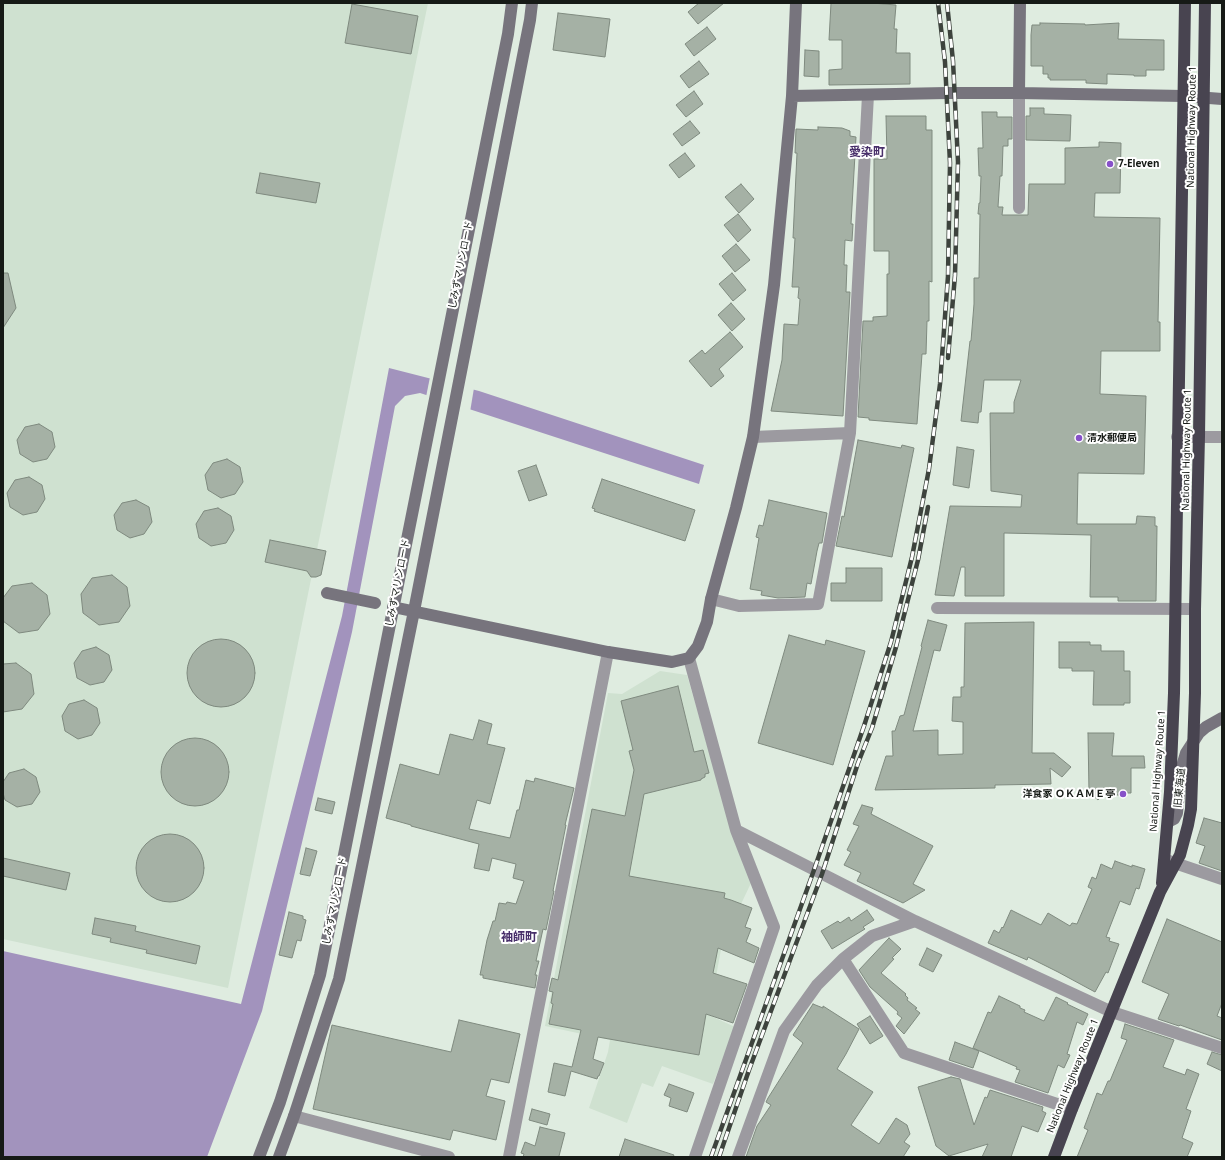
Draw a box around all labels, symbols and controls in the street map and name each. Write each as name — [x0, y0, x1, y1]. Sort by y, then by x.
street label: National Highway Route 1 — [1185, 66, 1199, 188]
district label: 愛染町 — [849, 146, 885, 160]
place label: 7-Eleven — [1118, 158, 1159, 170]
marker: 7-Eleven — [1105, 159, 1115, 169]
street label: しみずマリンロード — [447, 220, 475, 310]
street label: National Highway Route 1 — [1180, 389, 1194, 511]
place label: 清水郵便局 — [1087, 432, 1137, 444]
marker: 清水郵便局 — [1074, 433, 1084, 443]
street label: しみずマリンロード — [384, 538, 412, 628]
street label: National Highway Route 1 — [1148, 710, 1168, 832]
street label: 旧東海道 — [1172, 767, 1188, 809]
place label: 洋食家 ＯＫＡＭＥ亭 — [1022, 788, 1115, 800]
marker: 洋食家 ＯＫＡＭＥ亭 — [1118, 789, 1128, 799]
street label: しみずマリンロード — [321, 856, 349, 946]
district label: 袖師町 — [501, 931, 537, 945]
street label: National Highway Route 1 — [1045, 1017, 1101, 1135]

